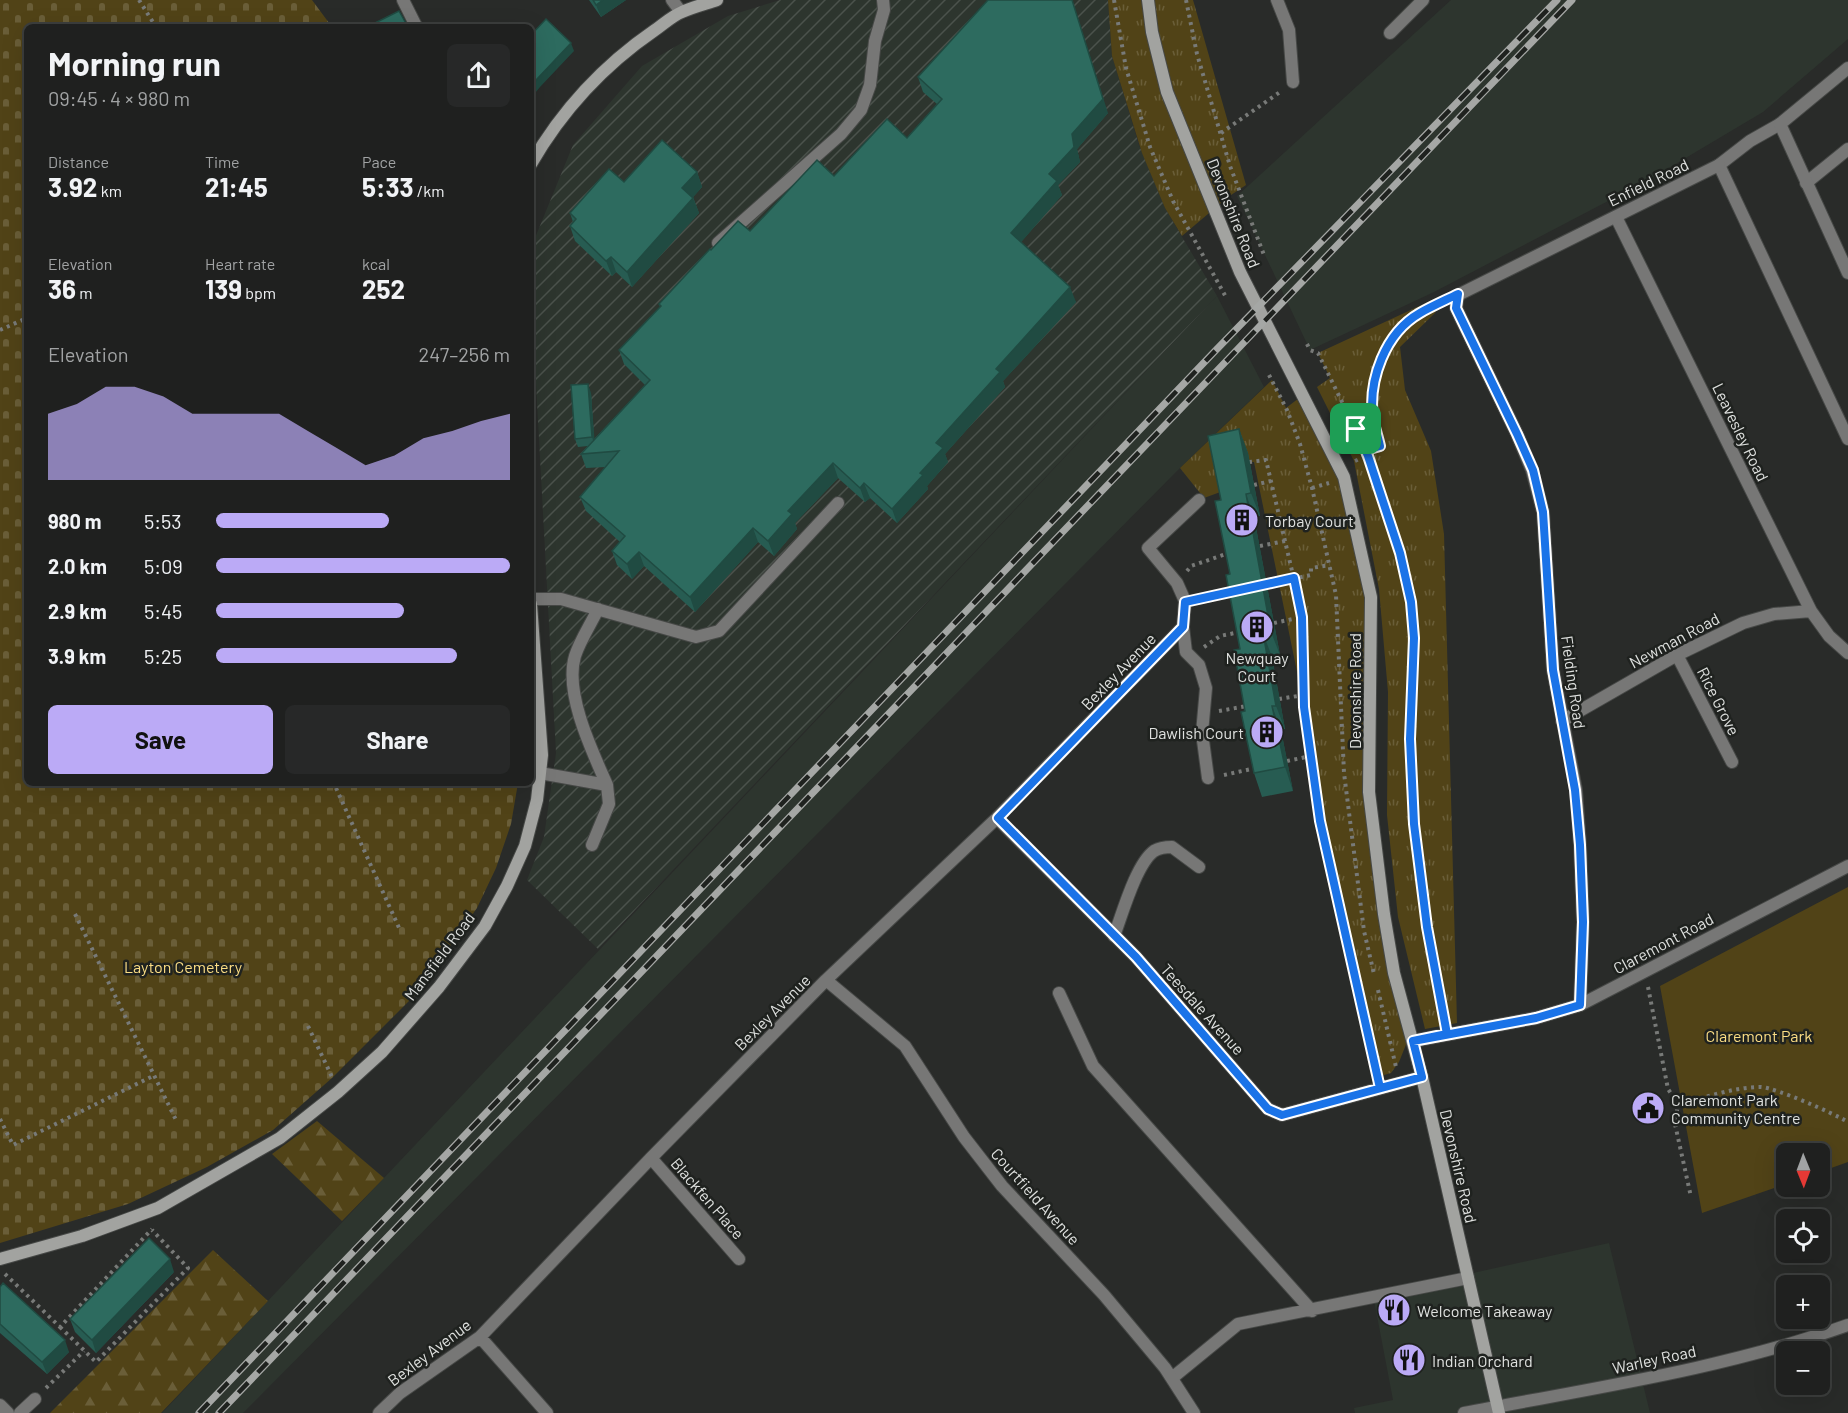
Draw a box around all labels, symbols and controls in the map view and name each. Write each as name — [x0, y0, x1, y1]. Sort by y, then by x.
text: Morning run — [48, 43, 221, 83]
button: share — [447, 44, 510, 107]
text: 09:45 · 4 × 980 m — [48, 86, 190, 110]
text: Distance — [48, 152, 109, 171]
text: Time — [205, 152, 240, 171]
text: Pace — [362, 152, 396, 171]
street label: Enfield Road — [1604, 154, 1692, 210]
street label: Devonshire Road — [1203, 156, 1265, 270]
text: 3.92 — [48, 171, 97, 202]
text: 21:45 — [205, 171, 268, 202]
text: 5:33 — [362, 171, 414, 202]
text: km — [97, 181, 122, 200]
text: /km — [414, 181, 444, 200]
text: Elevation — [48, 254, 112, 273]
text: Heart rate — [205, 254, 275, 273]
text: kcal — [362, 254, 390, 273]
text: 36 — [48, 273, 76, 304]
text: 139 — [205, 273, 242, 304]
text: 252 — [362, 273, 405, 304]
text: m — [76, 283, 92, 302]
text: bpm — [242, 283, 276, 302]
text: Elevation — [48, 342, 129, 366]
text: 247–256 m — [419, 342, 510, 366]
street label: Leavesley Road — [1709, 380, 1773, 484]
pin — [1330, 403, 1381, 454]
icon: arrive — [1339, 412, 1372, 445]
building icon: Torbay Court — [1224, 502, 1260, 538]
text: 980 m — [48, 509, 102, 533]
text: 5:53 — [144, 509, 182, 533]
place label: Torbay Court — [1265, 511, 1354, 530]
text: 2.0 km — [48, 554, 107, 578]
text: 5:09 — [144, 554, 183, 578]
text: 2.9 km — [48, 599, 107, 623]
text: 5:45 — [144, 599, 182, 623]
street label: Newman Road — [1626, 608, 1722, 672]
building icon: Newquay Court — [1239, 609, 1275, 645]
street label: Bexley Avenue — [1077, 629, 1159, 713]
street label: Devonshire Road — [1345, 633, 1364, 749]
street label: Fielding Road — [1558, 634, 1590, 730]
text: 3.9 km — [48, 644, 106, 668]
text: 5:25 — [144, 644, 182, 668]
place label: Newquay Court — [1225, 648, 1289, 685]
street label: Rice Grove — [1694, 664, 1744, 738]
button: Save — [48, 705, 273, 774]
button: Share — [285, 705, 510, 774]
building icon: Dawlish Court — [1249, 714, 1285, 750]
place label: Dawlish Court — [1148, 723, 1244, 742]
street label: Mansfield Road — [400, 908, 478, 1004]
street label: Claremont Road — [1610, 909, 1716, 977]
park label: Layton Cemetery — [124, 957, 243, 976]
street label: Teesdale Avenue — [1157, 960, 1249, 1058]
street label: Bexley Avenue — [730, 970, 814, 1054]
park label: Claremont Park — [1706, 1026, 1812, 1045]
public building icon: Claremont Park Community Centre — [1630, 1090, 1666, 1126]
place label: Claremont Park Community Centre — [1671, 1090, 1801, 1127]
street label: Devonshire Road — [1437, 1107, 1481, 1225]
north arrow — [1776, 1143, 1830, 1197]
map controls — [1776, 1143, 1830, 1395]
street label: Courtfield Avenue — [988, 1144, 1084, 1248]
street label: Blackfen Place — [667, 1153, 749, 1243]
button: locate — [1776, 1209, 1830, 1263]
button: + — [1776, 1275, 1830, 1329]
restaurant icon: Welcome Takeaway — [1376, 1292, 1412, 1328]
place label: Welcome Takeaway — [1417, 1301, 1553, 1320]
street label: Bexley Avenue — [384, 1315, 474, 1389]
street label: Warley Road — [1610, 1341, 1698, 1377]
button: − — [1776, 1341, 1830, 1395]
restaurant icon: Indian Orchard — [1391, 1342, 1427, 1378]
place label: Indian Orchard — [1432, 1351, 1533, 1370]

